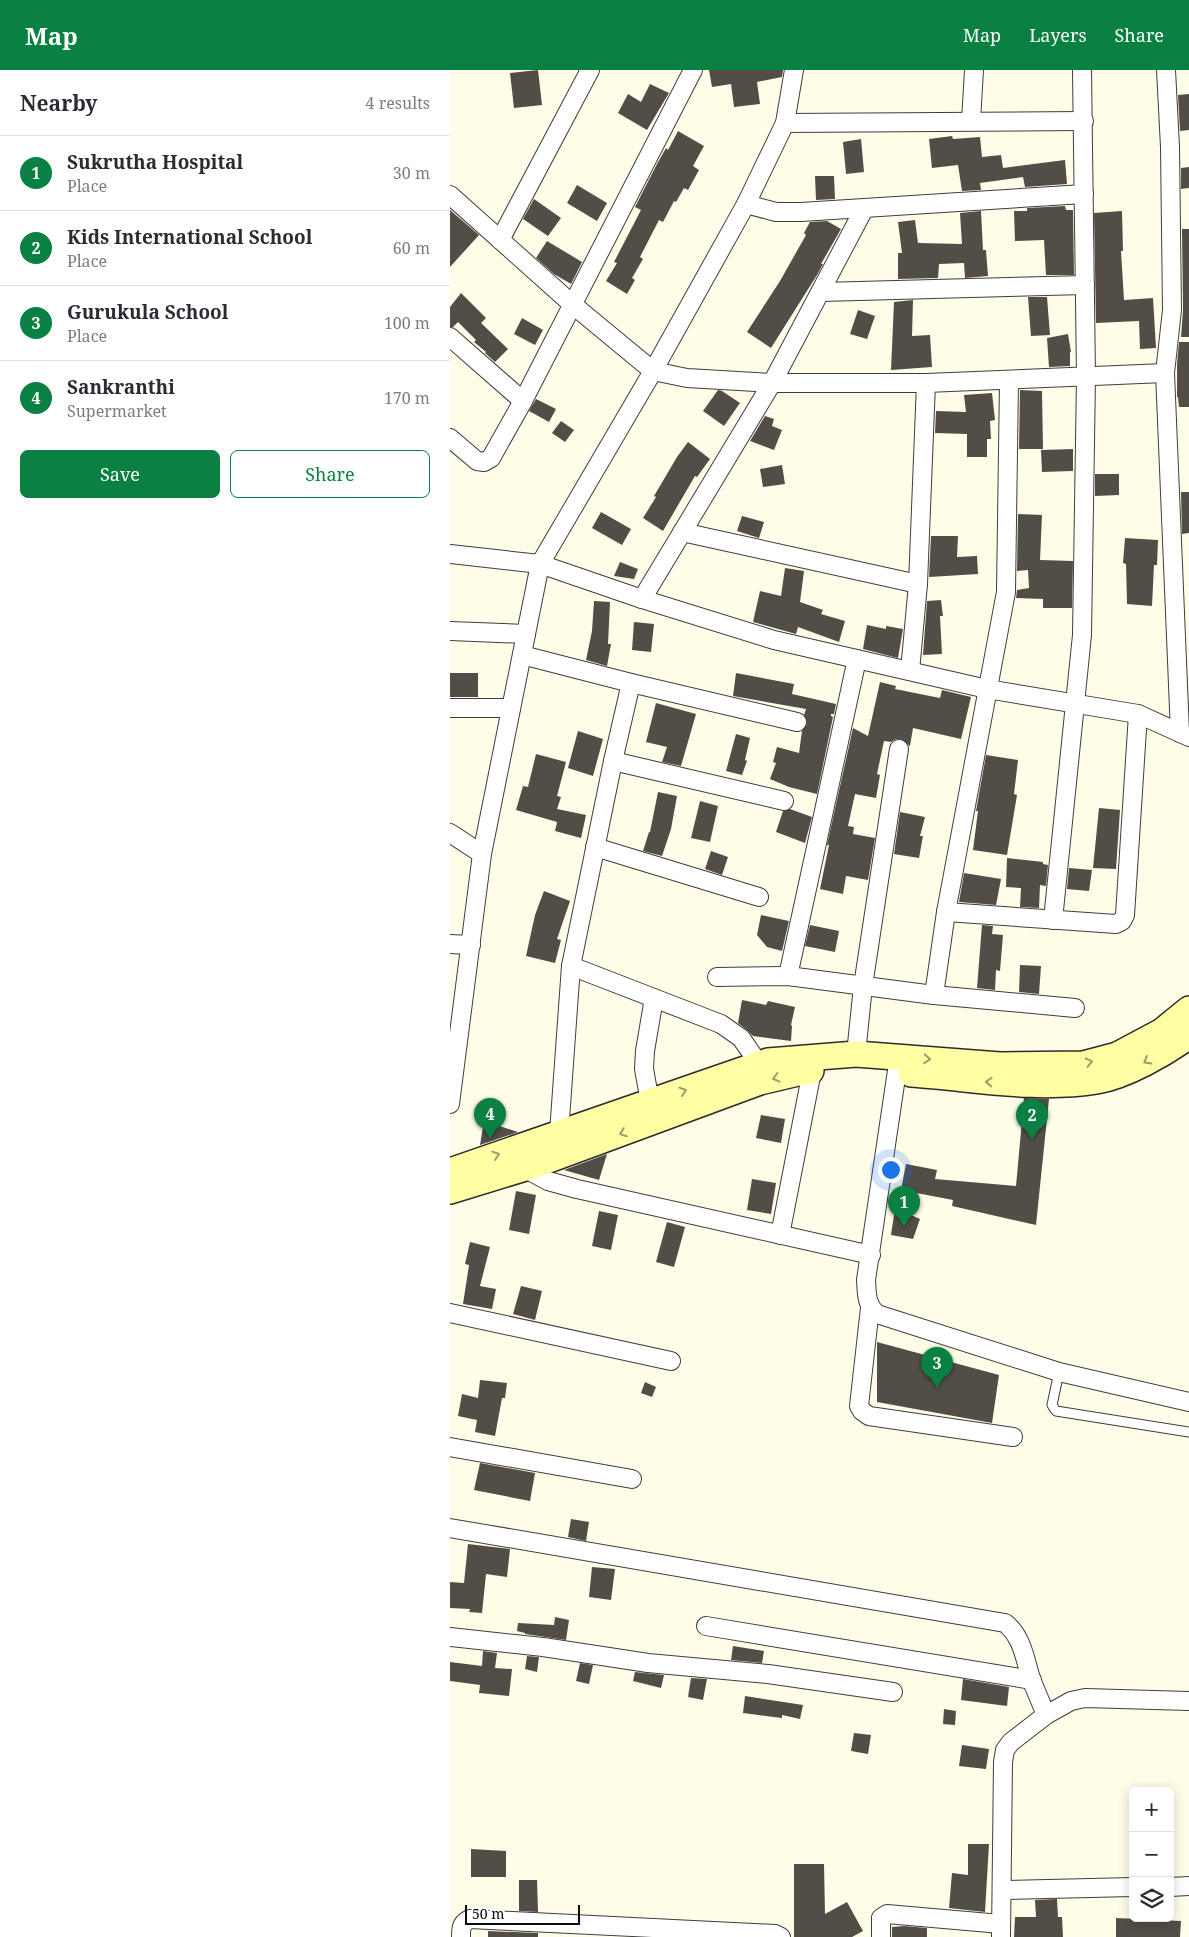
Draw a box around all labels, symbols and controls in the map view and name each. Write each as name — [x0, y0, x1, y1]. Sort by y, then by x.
text: Map — [25, 19, 78, 52]
text: Map — [963, 23, 1001, 47]
text: Layers — [1029, 23, 1087, 47]
text: Share — [1115, 23, 1164, 47]
text: Nearby — [20, 89, 98, 117]
text: 4 results — [366, 92, 430, 114]
text: Sukrutha Hospital — [67, 149, 243, 175]
text: 1 — [31, 162, 41, 184]
text: 30 m — [393, 162, 430, 184]
text: Place — [67, 175, 107, 197]
text: Kids International School — [67, 224, 312, 250]
text: 2 — [31, 237, 41, 259]
text: 60 m — [393, 237, 430, 259]
text: Place — [67, 250, 107, 272]
text: Gurukula School — [67, 299, 228, 325]
text: 3 — [31, 312, 41, 334]
text: 100 m — [384, 312, 430, 334]
text: Place — [67, 325, 107, 347]
text: Sankranthi — [67, 374, 175, 400]
text: 4 — [31, 387, 41, 409]
text: 170 m — [384, 387, 430, 409]
text: Supermarket — [67, 400, 167, 422]
button: Save — [20, 450, 220, 498]
button: Share — [230, 450, 430, 498]
one-way arrow — [924, 1053, 932, 1064]
one-way arrow — [1144, 1055, 1153, 1065]
one-way arrow — [1085, 1057, 1094, 1068]
one-way arrow — [771, 1072, 780, 1083]
one-way arrow — [985, 1076, 993, 1087]
one-way arrow — [678, 1086, 687, 1096]
pin: 4 — [474, 1098, 506, 1139]
pin: 2 — [1016, 1099, 1048, 1140]
one-way arrow — [619, 1127, 627, 1137]
one-way arrow — [492, 1151, 500, 1161]
your location — [878, 1157, 904, 1183]
pin: 1 — [888, 1186, 920, 1227]
pin: 3 — [921, 1347, 953, 1388]
map controls — [1129, 1787, 1174, 1922]
button: + — [1129, 1787, 1174, 1832]
button: − — [1129, 1832, 1174, 1877]
button: layers — [1129, 1877, 1174, 1922]
scale bar — [465, 1902, 580, 1925]
text: 50 m — [472, 1904, 505, 1923]

